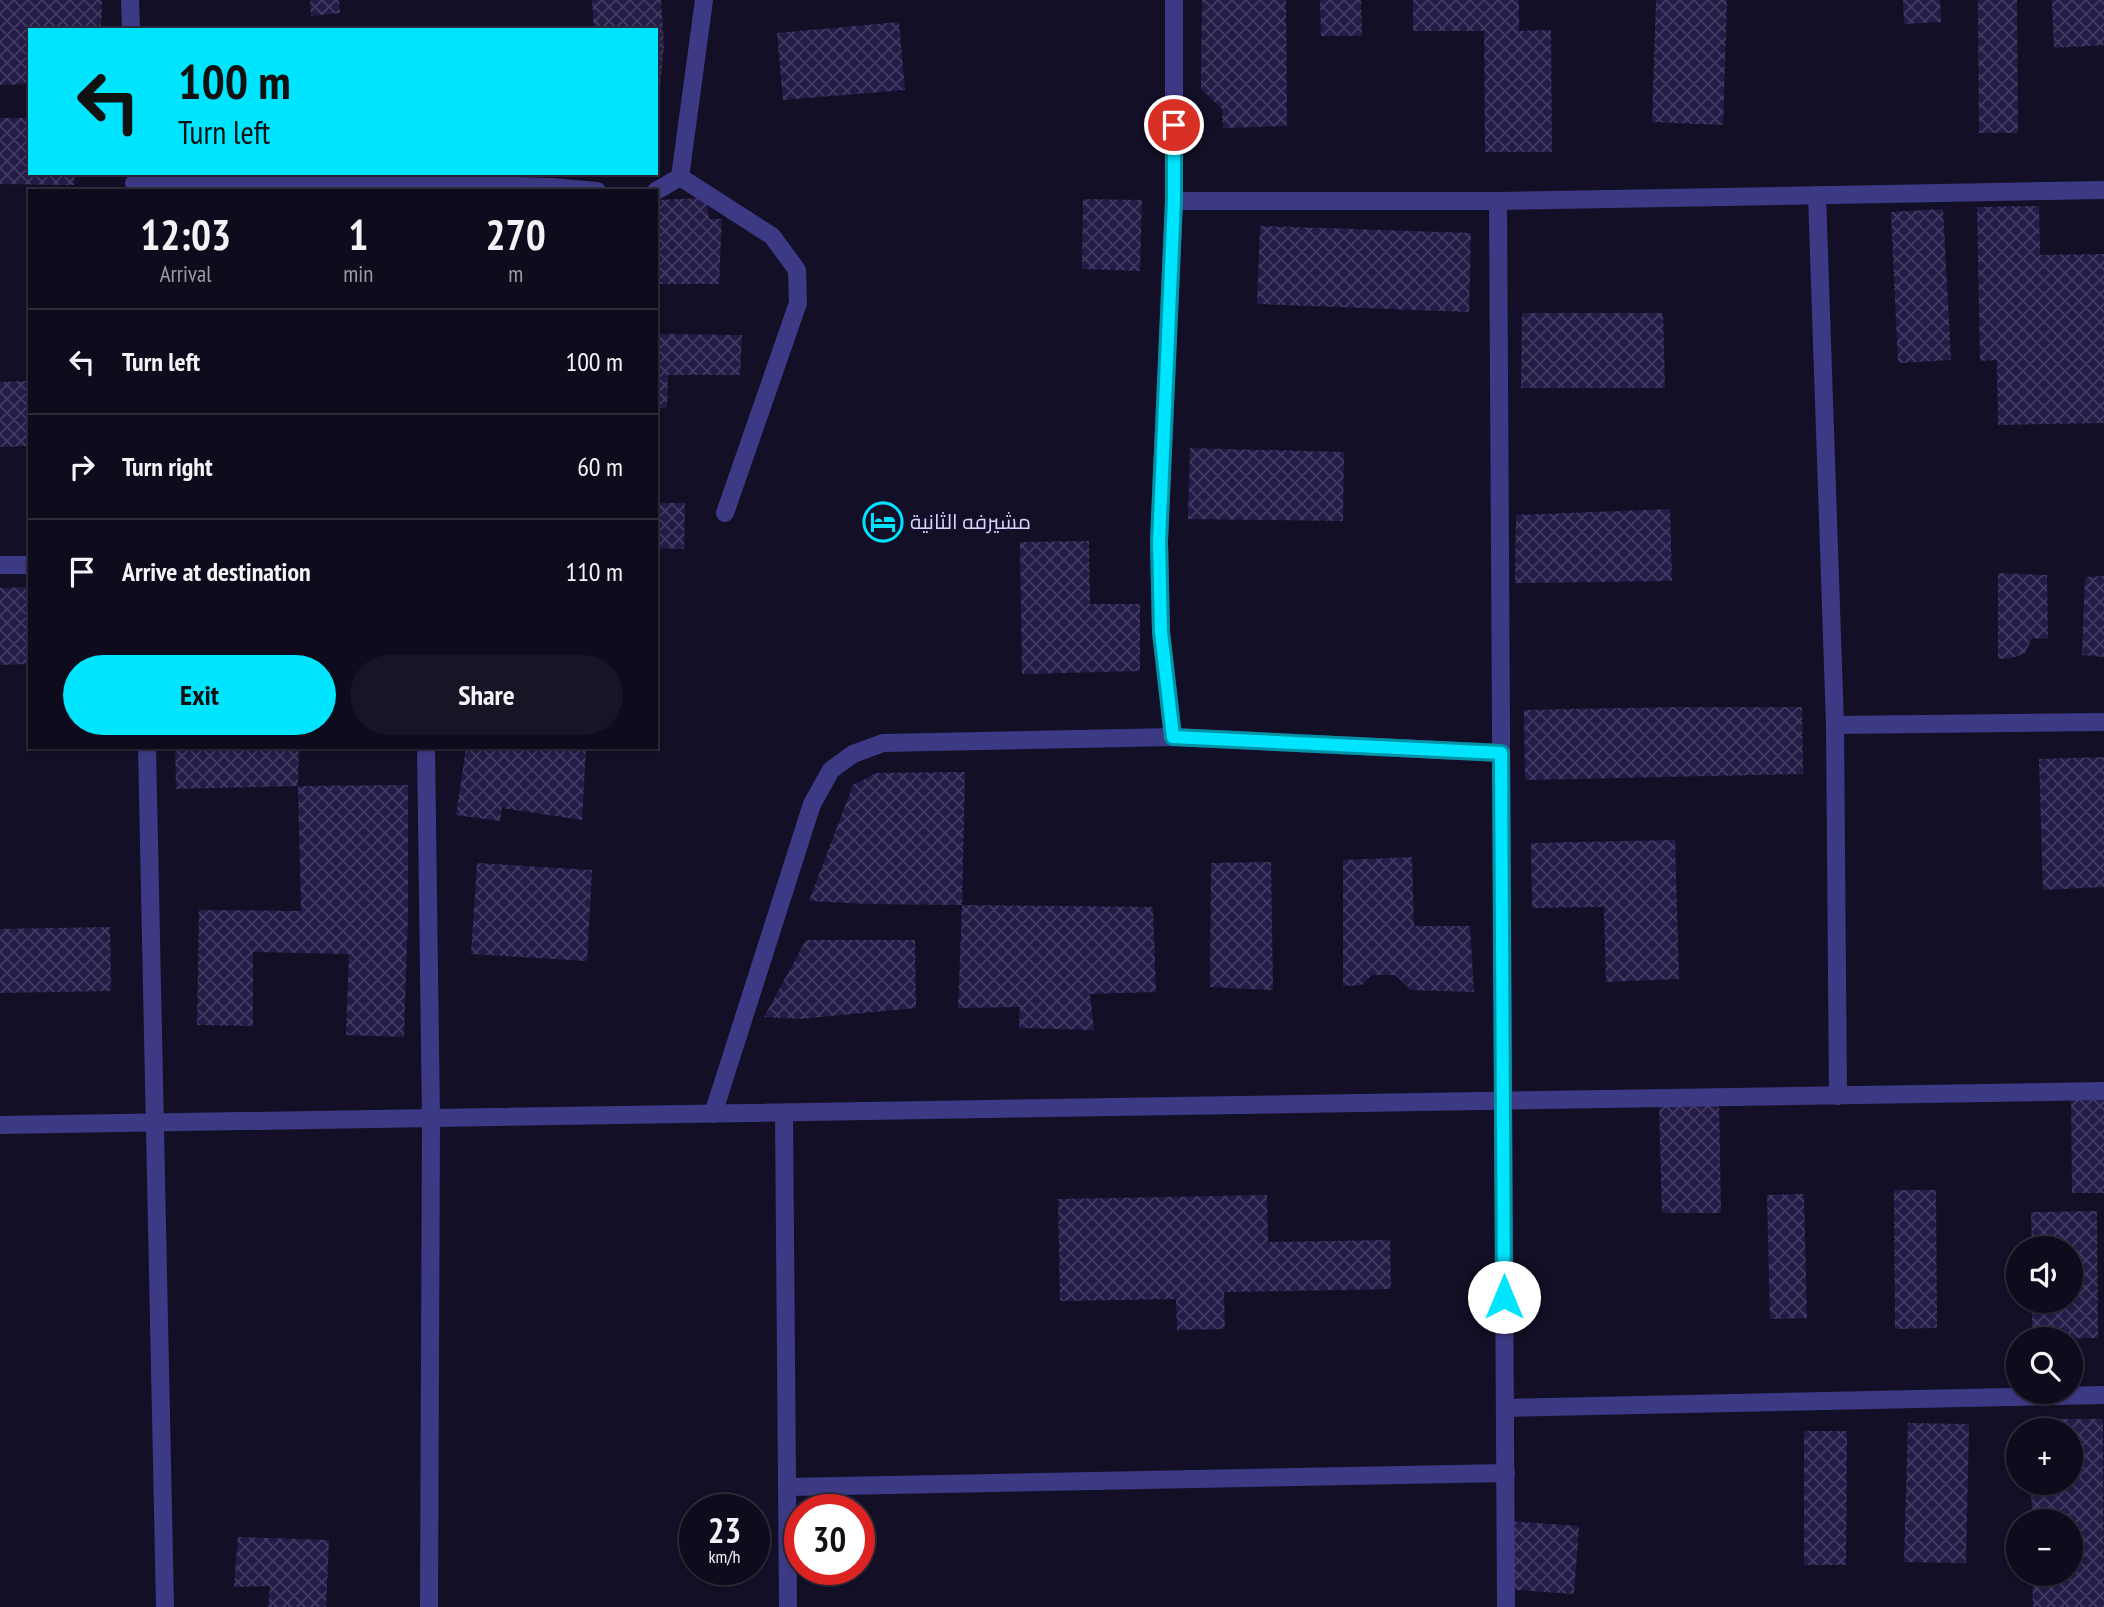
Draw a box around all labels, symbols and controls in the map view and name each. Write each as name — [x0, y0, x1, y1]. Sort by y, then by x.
text: 100 m — [178, 49, 291, 113]
icon: left — [63, 56, 154, 147]
pin — [1144, 95, 1204, 155]
icon: arrive — [1155, 106, 1193, 144]
text: Turn left — [178, 111, 270, 153]
text: 12:03 — [140, 207, 231, 262]
text: 1 — [348, 207, 368, 262]
text: 270 — [486, 207, 546, 262]
text: Arrival — [160, 259, 212, 288]
text: min — [343, 259, 373, 288]
text: m — [508, 259, 523, 288]
icon: left — [63, 343, 101, 381]
text: Turn left — [122, 345, 200, 378]
text: 100 m — [565, 345, 623, 378]
icon: right — [63, 448, 101, 486]
text: Turn right — [122, 450, 213, 483]
text: 60 m — [577, 450, 623, 483]
hotel icon: مشيرفه الثانية — [862, 501, 904, 543]
place label: مشيرفه الثانية — [910, 508, 1031, 535]
icon: arrive — [63, 553, 101, 591]
text: Arrive at destination — [122, 555, 311, 588]
text: 110 m — [565, 555, 623, 588]
button: Exit — [63, 655, 336, 735]
button: Share — [350, 655, 623, 735]
map controls — [2006, 1236, 2083, 1586]
button: sound — [2006, 1236, 2083, 1313]
position arrow — [1467, 1260, 1541, 1334]
button: search — [2006, 1327, 2083, 1404]
button: + — [2006, 1418, 2083, 1495]
speed limit sign: 30 — [784, 1494, 875, 1585]
text: 23 — [708, 1507, 741, 1553]
button: − — [2006, 1509, 2083, 1586]
text: km/h — [709, 1545, 740, 1568]

